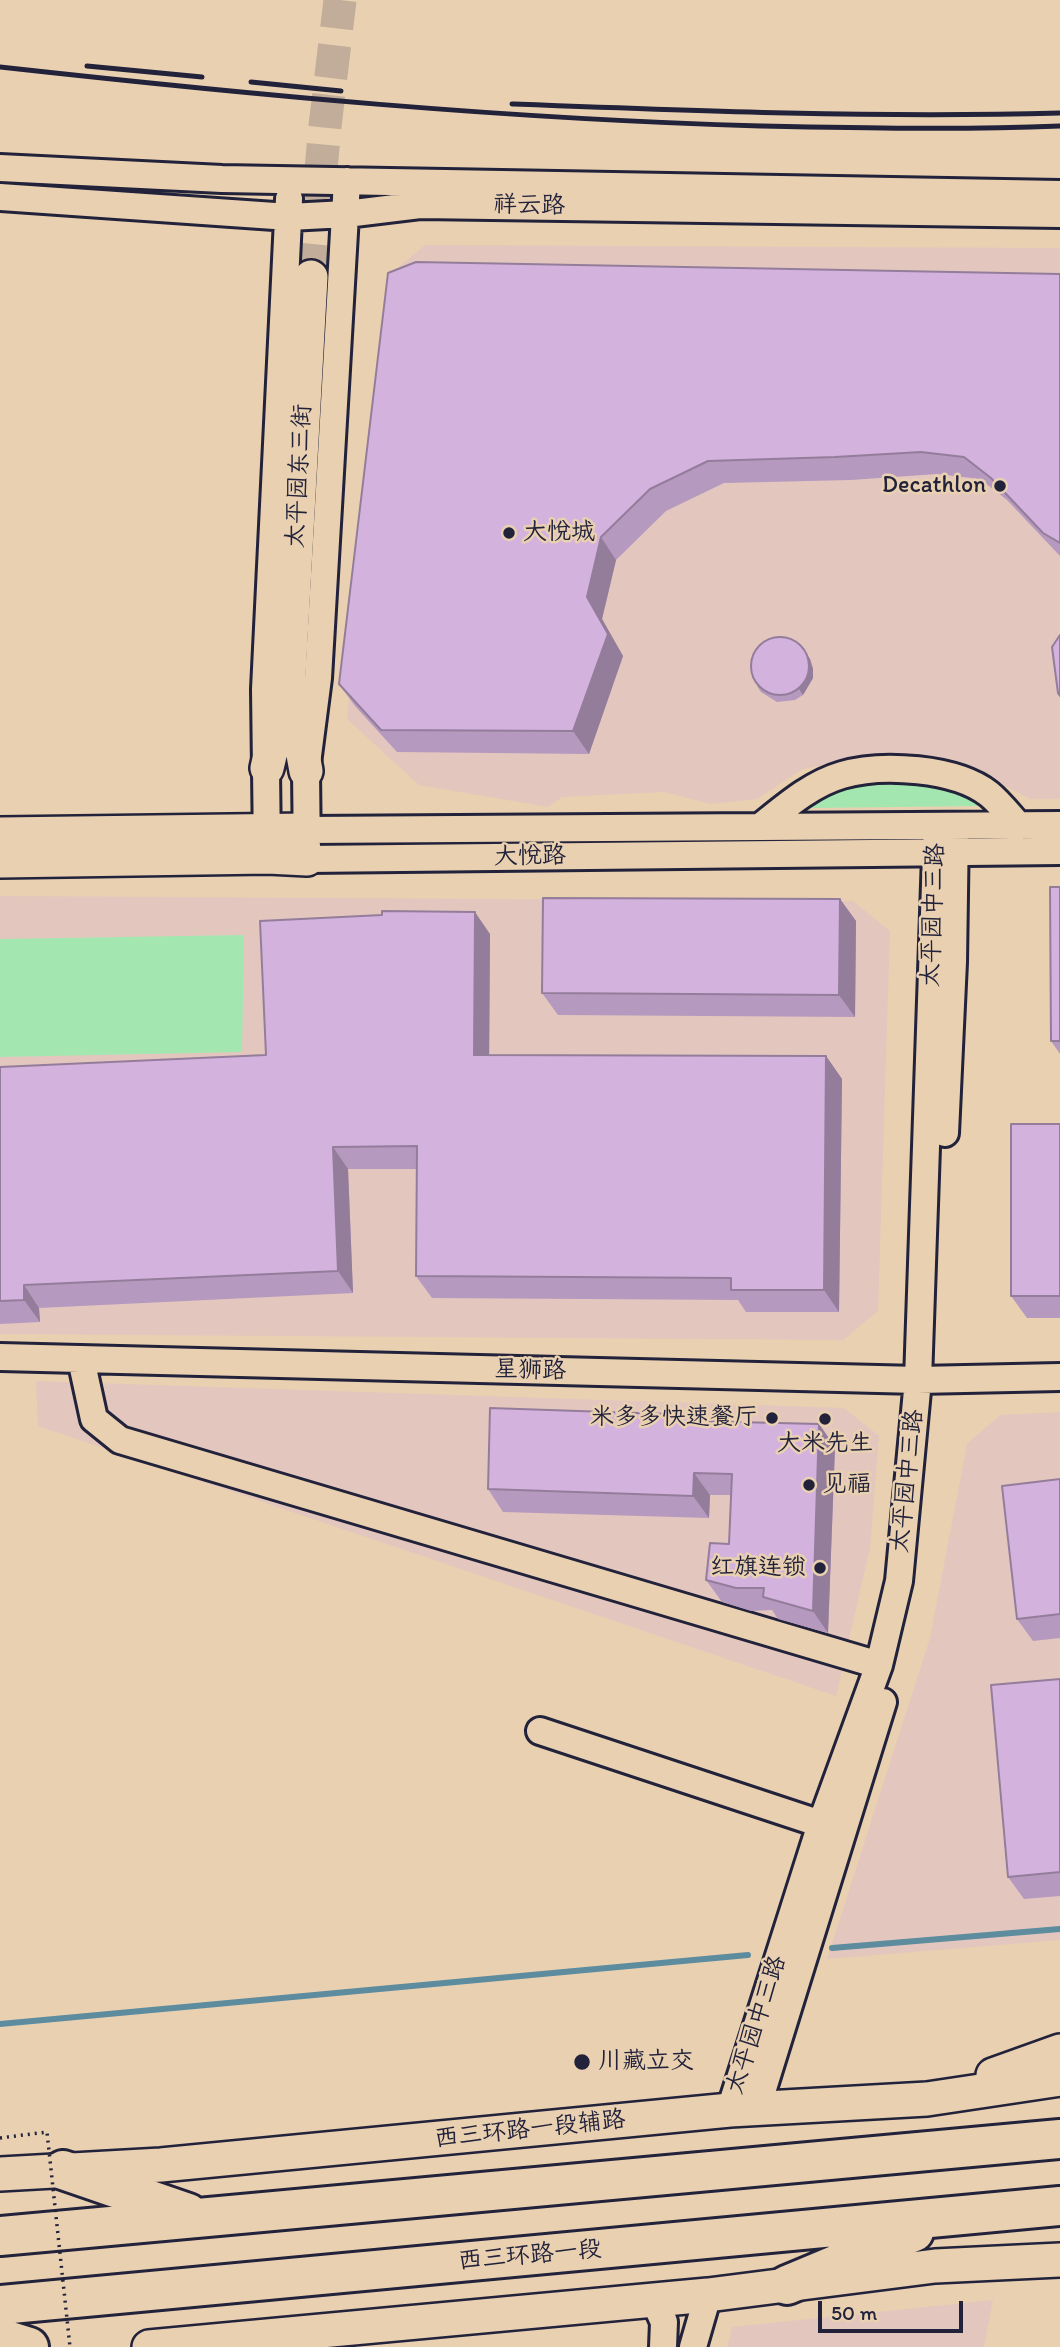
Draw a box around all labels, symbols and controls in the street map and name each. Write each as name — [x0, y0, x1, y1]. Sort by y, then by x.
street label: 祥云路 — [493, 191, 565, 221]
street label: 太平园东三街 — [282, 403, 318, 549]
place label: Decathlon — [882, 472, 986, 500]
marker: Decathlon — [992, 478, 1008, 494]
place label: 大悦城 — [523, 519, 595, 547]
marker: 大悦城 — [501, 525, 517, 541]
street label: 大悦路 — [494, 842, 566, 872]
street label: 太平园中三路 — [917, 843, 951, 987]
street label: 星狮路 — [494, 1356, 566, 1386]
place label: 米多多快速餐厅 — [590, 1404, 758, 1432]
street label: 太平园中三路 — [886, 1408, 930, 1554]
marker: 米多多快速餐厅 — [764, 1410, 780, 1426]
marker: 大米先生 — [817, 1411, 833, 1427]
place label: 大米先生 — [777, 1430, 873, 1458]
place label: 见福 — [823, 1471, 871, 1499]
marker: 见福 — [801, 1477, 817, 1493]
place label: 红旗连锁 — [710, 1554, 806, 1582]
marker: 红旗连锁 — [812, 1560, 828, 1576]
street label: 太平园中三路 — [721, 1952, 793, 2098]
place label: 川藏立交 — [598, 2048, 694, 2076]
marker: 川藏立交 — [572, 2052, 592, 2072]
street label: 西三环路一段辅路 — [433, 2106, 627, 2154]
street label: 西三环路一段 — [457, 2235, 603, 2277]
scale bar — [822, 2288, 967, 2332]
text: 50 m — [831, 2300, 877, 2325]

